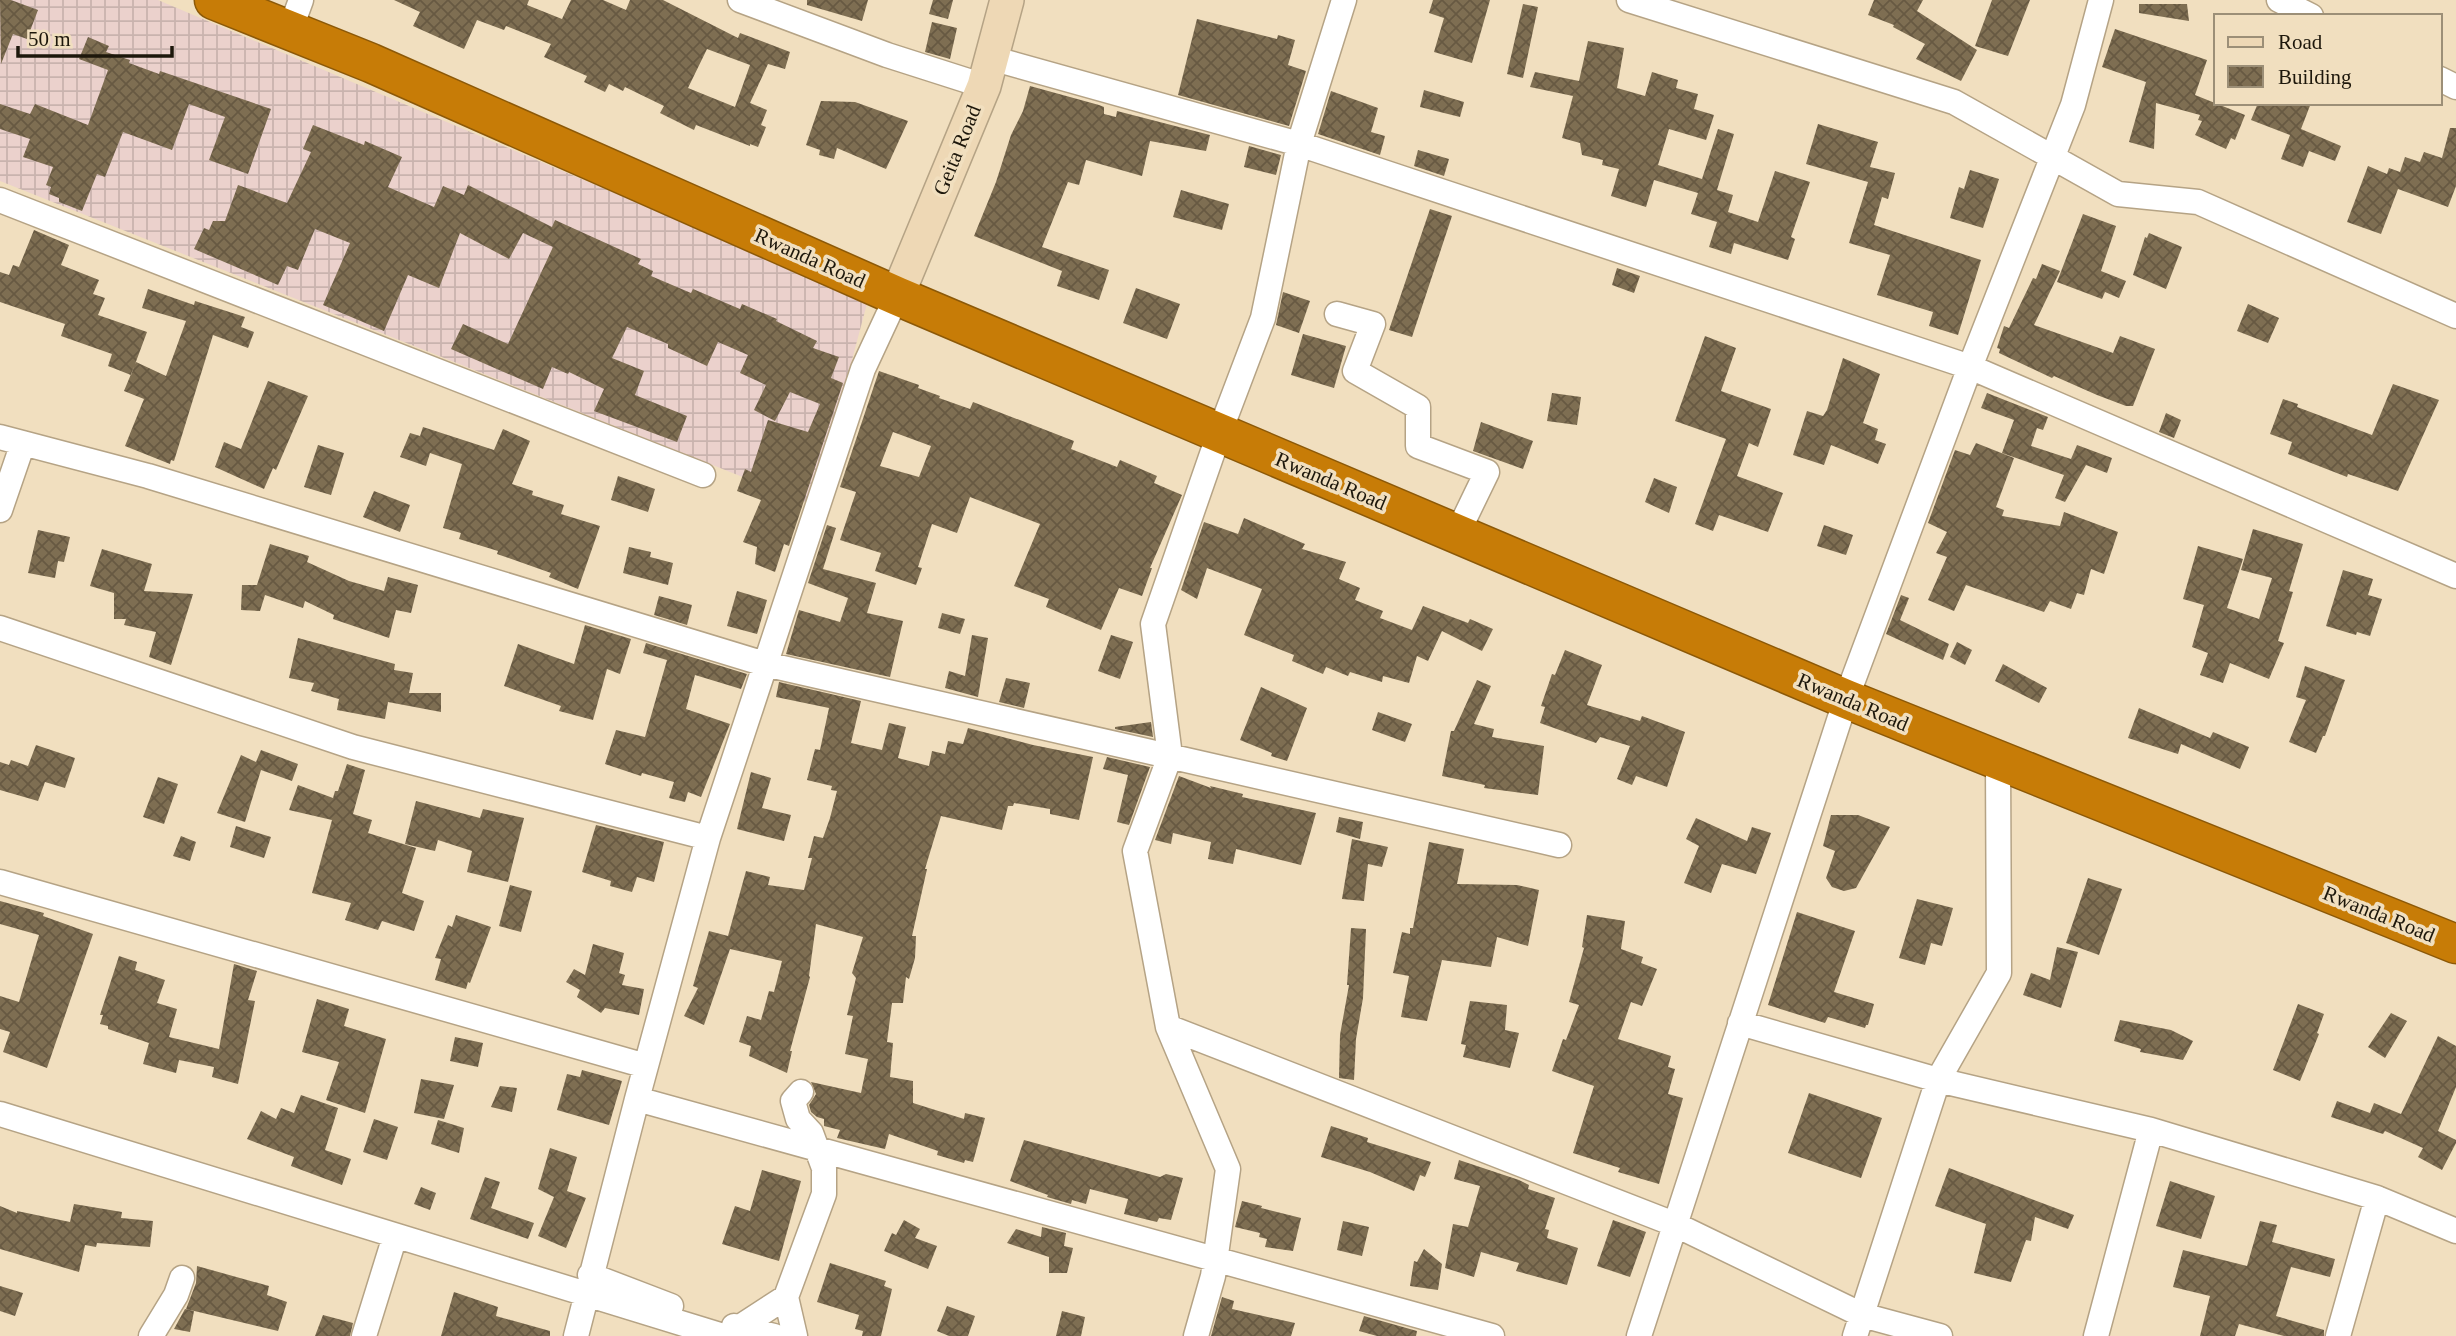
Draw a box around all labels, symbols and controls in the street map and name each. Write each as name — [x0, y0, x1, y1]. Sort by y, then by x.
scale bar — [18, 14, 172, 58]
legend — [2214, 14, 2442, 105]
text: 50 m — [28, 27, 71, 51]
text: Road — [2278, 30, 2323, 54]
text: Building — [2278, 65, 2352, 89]
street label: Geita Road — [928, 101, 986, 199]
street label: Rwanda Road — [751, 223, 869, 293]
street label: Rwanda Road — [1272, 447, 1391, 515]
street label: Rwanda Road — [1794, 668, 1913, 736]
street label: Rwanda Road — [2320, 881, 2439, 947]

